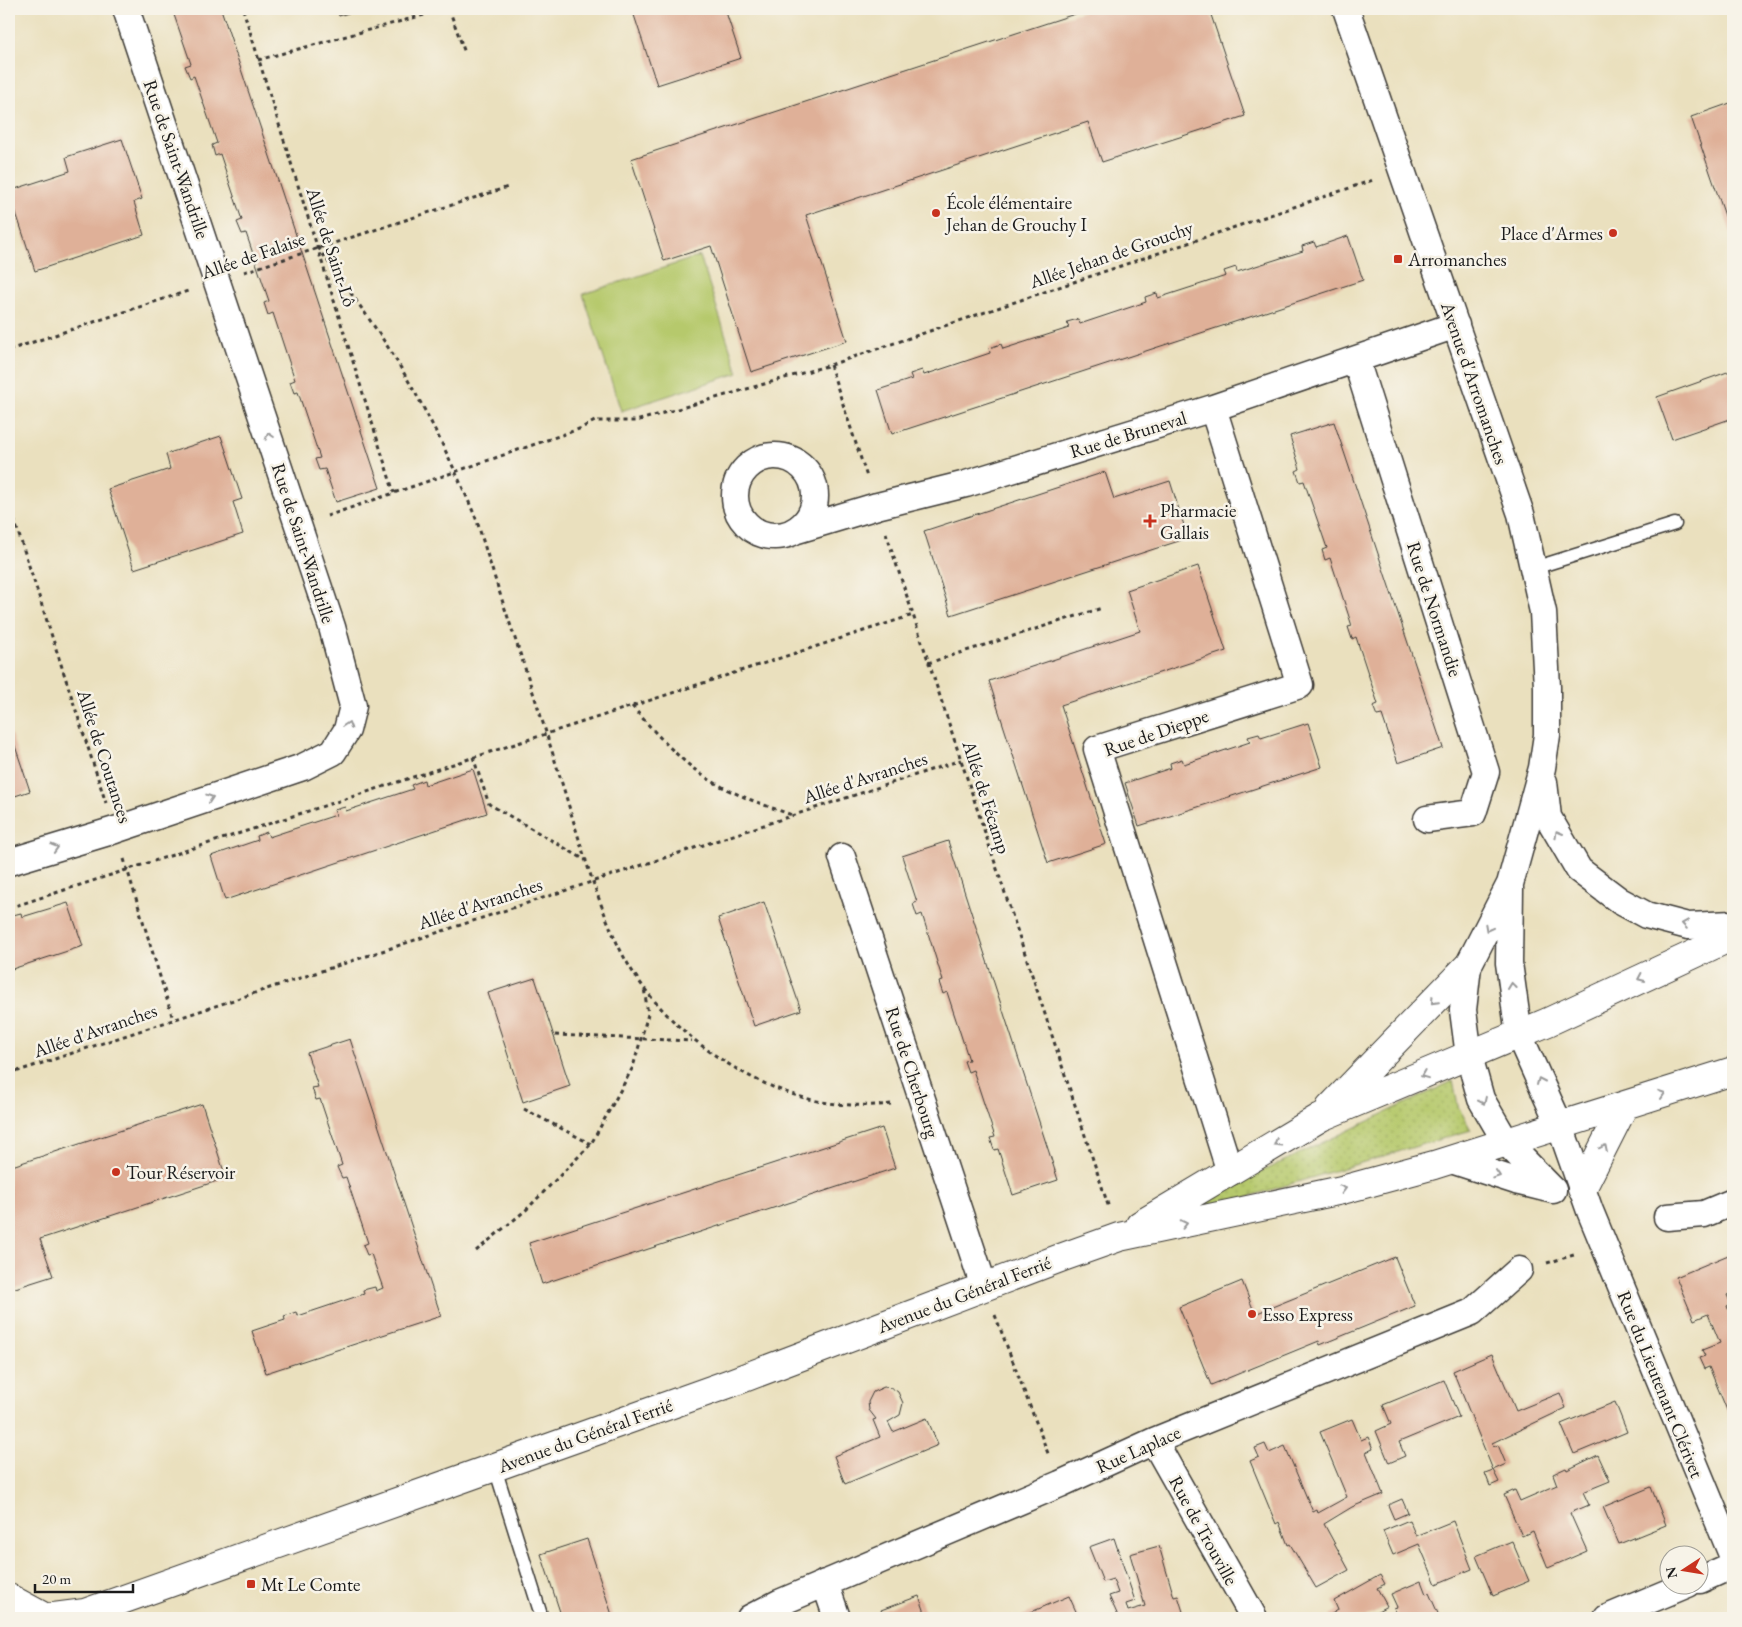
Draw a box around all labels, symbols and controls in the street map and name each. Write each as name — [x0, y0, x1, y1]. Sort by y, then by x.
street label: Rue de Saint-Wandrille — [138, 76, 216, 242]
street label: Allée de Saint-Lô — [300, 183, 363, 310]
place label: École élémentaire Jehan de Grouchy I — [944, 190, 1087, 237]
marker: École élémentaire Jehan de Grouchy I — [930, 207, 942, 219]
street label: Allée Jehan de Grouchy — [1025, 215, 1197, 295]
place label: Place d'Armes — [1501, 221, 1603, 246]
street label: Allée de Falaise — [197, 226, 309, 285]
marker: Place d'Armes — [1607, 227, 1619, 239]
place label: Arromanches — [1407, 247, 1507, 272]
marker: Arromanches — [1392, 253, 1404, 265]
street label: Avenue d'Arromanches — [1435, 298, 1514, 468]
street label: Rue de Bruneval — [1067, 405, 1190, 464]
one-way arrow — [264, 432, 274, 441]
street label: Rue de Saint-Wandrille — [266, 460, 341, 626]
place label: Pharmacie Gallais — [1160, 498, 1236, 545]
marker: Pharmacie Gallais — [1144, 515, 1156, 527]
street label: Rue de Normandie — [1401, 538, 1468, 680]
street label: Allée de Coutances — [71, 685, 138, 826]
street label: Rue de Dieppe — [1101, 703, 1212, 762]
one-way arrow — [342, 721, 352, 730]
street label: Allée de Fécamp — [956, 736, 1017, 857]
street label: Allée d'Avranches — [799, 746, 930, 810]
one-way arrow — [206, 794, 214, 804]
one-way arrow — [1554, 831, 1564, 840]
one-way arrow — [51, 843, 59, 853]
street label: Allée d'Avranches — [414, 872, 545, 936]
one-way arrow — [1680, 919, 1688, 930]
one-way arrow — [1484, 922, 1494, 931]
one-way arrow — [1638, 972, 1647, 982]
one-way arrow — [1508, 982, 1518, 991]
one-way arrow — [1431, 995, 1440, 1004]
street label: Allée d'Avranches — [29, 998, 160, 1064]
street label: Rue de Cherbourg — [880, 1003, 946, 1142]
one-way arrow — [1420, 1068, 1429, 1079]
one-way arrow — [1536, 1077, 1546, 1086]
one-way arrow — [1658, 1089, 1666, 1099]
one-way arrow — [1477, 1096, 1488, 1105]
one-way arrow — [1274, 1137, 1283, 1147]
one-way arrow — [1598, 1144, 1608, 1153]
place label: Tour Réservoir — [126, 1160, 236, 1185]
marker: Tour Réservoir — [110, 1166, 122, 1178]
one-way arrow — [1493, 1169, 1501, 1179]
one-way arrow — [1338, 1184, 1347, 1195]
one-way arrow — [1179, 1219, 1188, 1229]
street label: Avenue du Général Ferrié — [873, 1250, 1055, 1339]
street label: Rue du Lieutenant Clérivet — [1612, 1287, 1710, 1482]
place label: Esso Express — [1262, 1302, 1353, 1327]
marker: Esso Express — [1246, 1308, 1258, 1320]
street label: Avenue du Général Ferrié — [493, 1392, 676, 1479]
street label: Rue Laplace — [1092, 1420, 1184, 1479]
street label: Rue de Trouville — [1163, 1471, 1244, 1590]
north arrow — [1660, 1544, 1710, 1594]
scale bar — [35, 1562, 132, 1594]
text: N — [1661, 1565, 1681, 1580]
text: 20 m — [42, 1569, 71, 1588]
place label: Mt Le Comte — [261, 1572, 360, 1597]
marker: Mt Le Comte — [245, 1578, 257, 1590]

